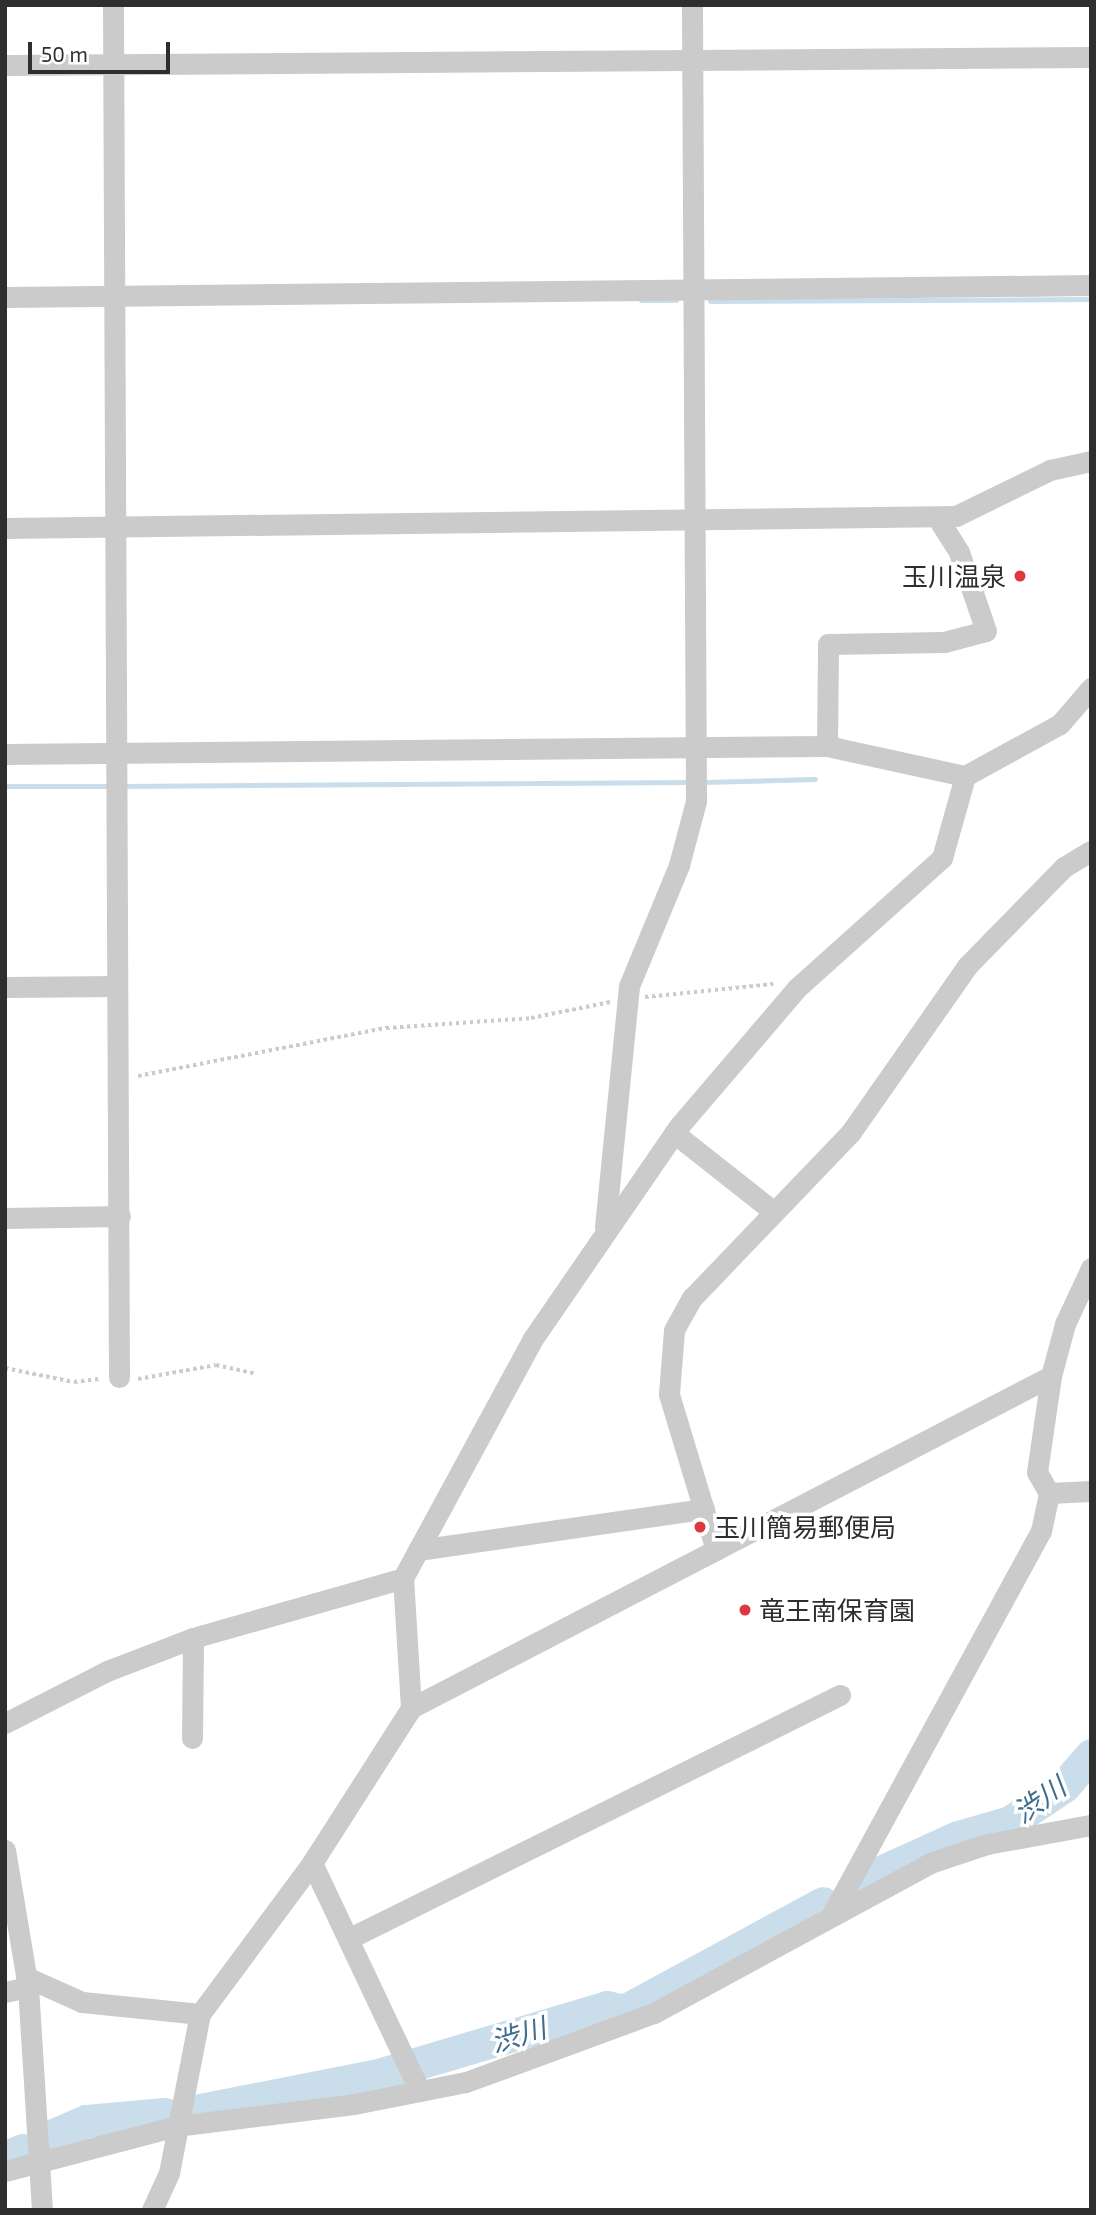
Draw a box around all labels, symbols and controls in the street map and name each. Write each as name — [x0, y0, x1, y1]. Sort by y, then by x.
scale bar — [32, 28, 173, 72]
text: 50 m — [41, 41, 88, 66]
place label: 玉川温泉 — [902, 560, 1006, 592]
marker: 玉川温泉 — [1012, 568, 1028, 584]
place label: 玉川簡易郵便局 — [714, 1511, 896, 1543]
marker: 玉川簡易郵便局 — [692, 1519, 708, 1535]
place label: 竜王南保育園 — [759, 1594, 915, 1626]
marker: 竜王南保育園 — [737, 1602, 753, 1618]
water label: 渋川 — [1006, 1769, 1072, 1829]
water label: 渋川 — [486, 2010, 550, 2058]

